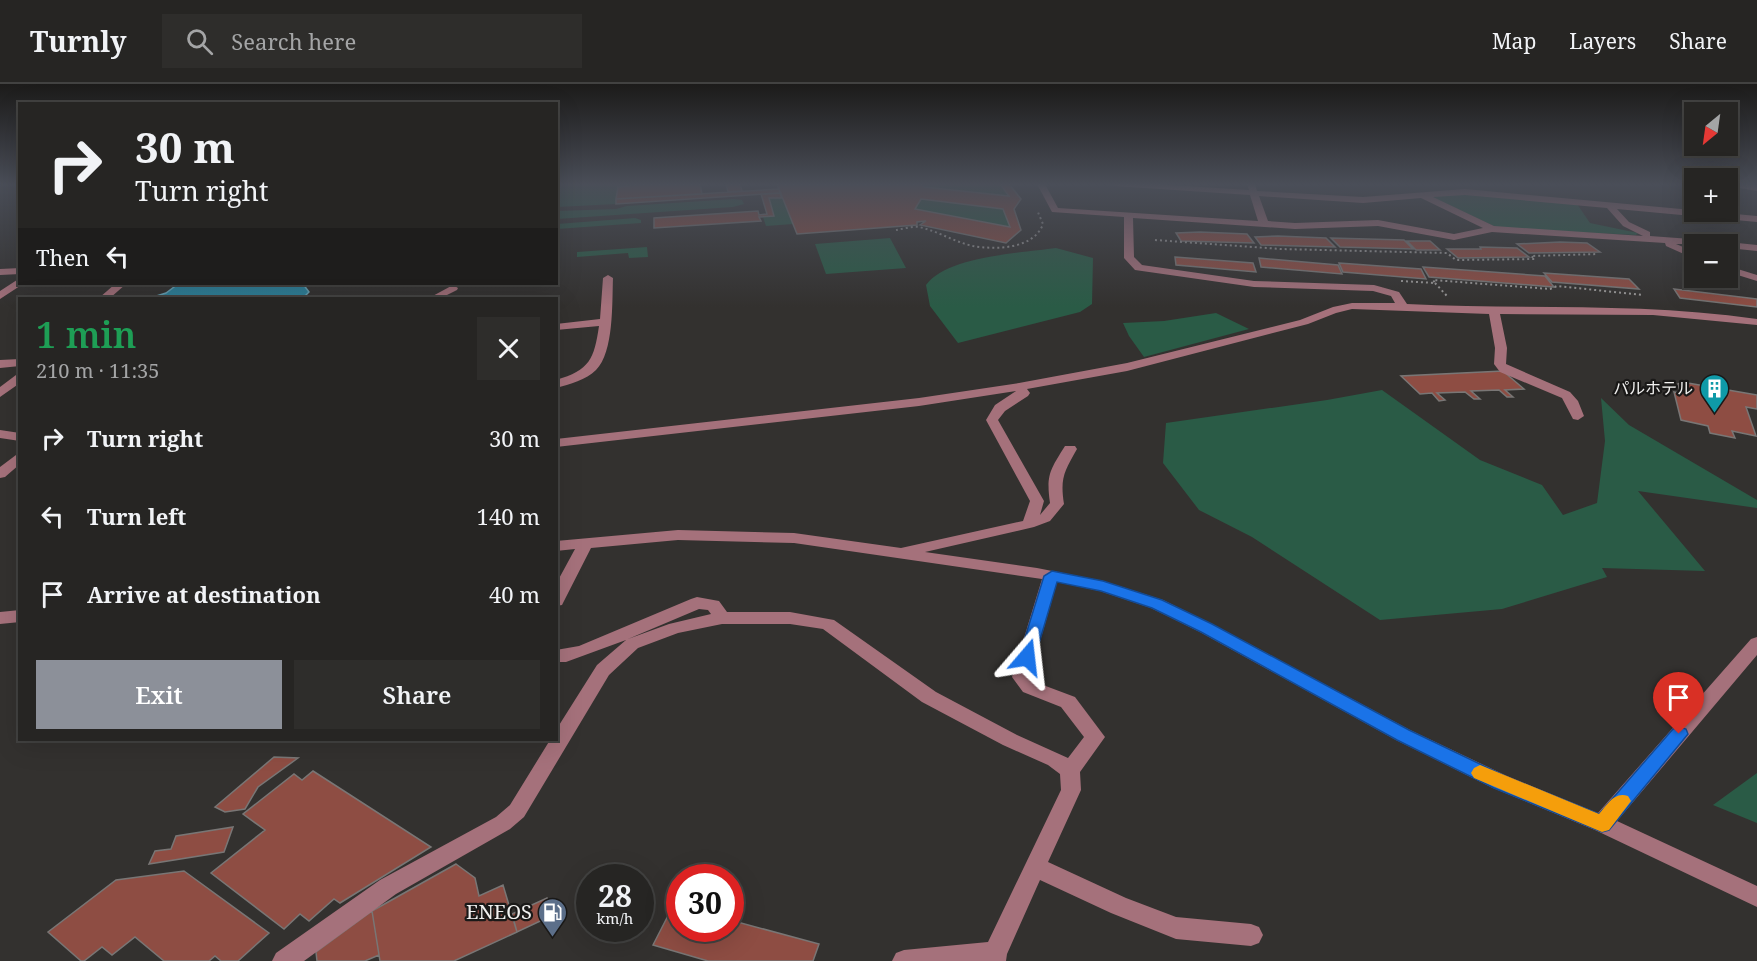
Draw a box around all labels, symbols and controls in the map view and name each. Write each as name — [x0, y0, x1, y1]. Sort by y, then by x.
search box — [162, 14, 582, 68]
text: Turnly — [30, 22, 126, 60]
icon: search — [183, 25, 216, 58]
text: Search here — [231, 26, 356, 56]
text: Map — [1492, 27, 1536, 55]
text: Layers — [1569, 27, 1636, 55]
text: Share — [1669, 27, 1727, 55]
north arrow — [1684, 102, 1738, 156]
map controls — [1684, 102, 1738, 288]
text: 30 m — [135, 118, 235, 175]
icon: right — [36, 126, 114, 204]
button: + — [1684, 168, 1738, 222]
text: Turn right — [135, 172, 268, 209]
button: − — [1684, 234, 1738, 288]
icon: left — [101, 240, 134, 273]
text: Then — [36, 242, 89, 272]
text: 1 min — [36, 310, 137, 359]
button: close — [477, 317, 540, 380]
text: 210 m · 11:35 — [36, 357, 159, 384]
building icon: パルホテル — [1698, 372, 1730, 414]
place label: パルホテル — [1613, 377, 1693, 399]
icon: right — [36, 422, 69, 455]
text: Turn right — [87, 423, 203, 453]
text: 30 m — [489, 423, 540, 453]
icon: left — [36, 500, 69, 533]
text: Turn left — [87, 501, 186, 531]
text: 140 m — [477, 501, 540, 531]
icon: arrive — [36, 578, 69, 611]
text: Arrive at destination — [87, 579, 321, 609]
text: 40 m — [489, 579, 540, 609]
position arrow — [995, 625, 1059, 689]
button: Exit — [36, 660, 282, 729]
button: Share — [294, 660, 540, 729]
pin — [1653, 672, 1704, 734]
icon: arrive — [1662, 681, 1695, 714]
speed limit sign: 30 — [666, 864, 744, 942]
text: 28 — [598, 875, 632, 916]
fuel station icon: ENEOS — [537, 896, 569, 938]
place label: ENEOS — [466, 898, 532, 925]
text: km/h — [597, 908, 633, 928]

